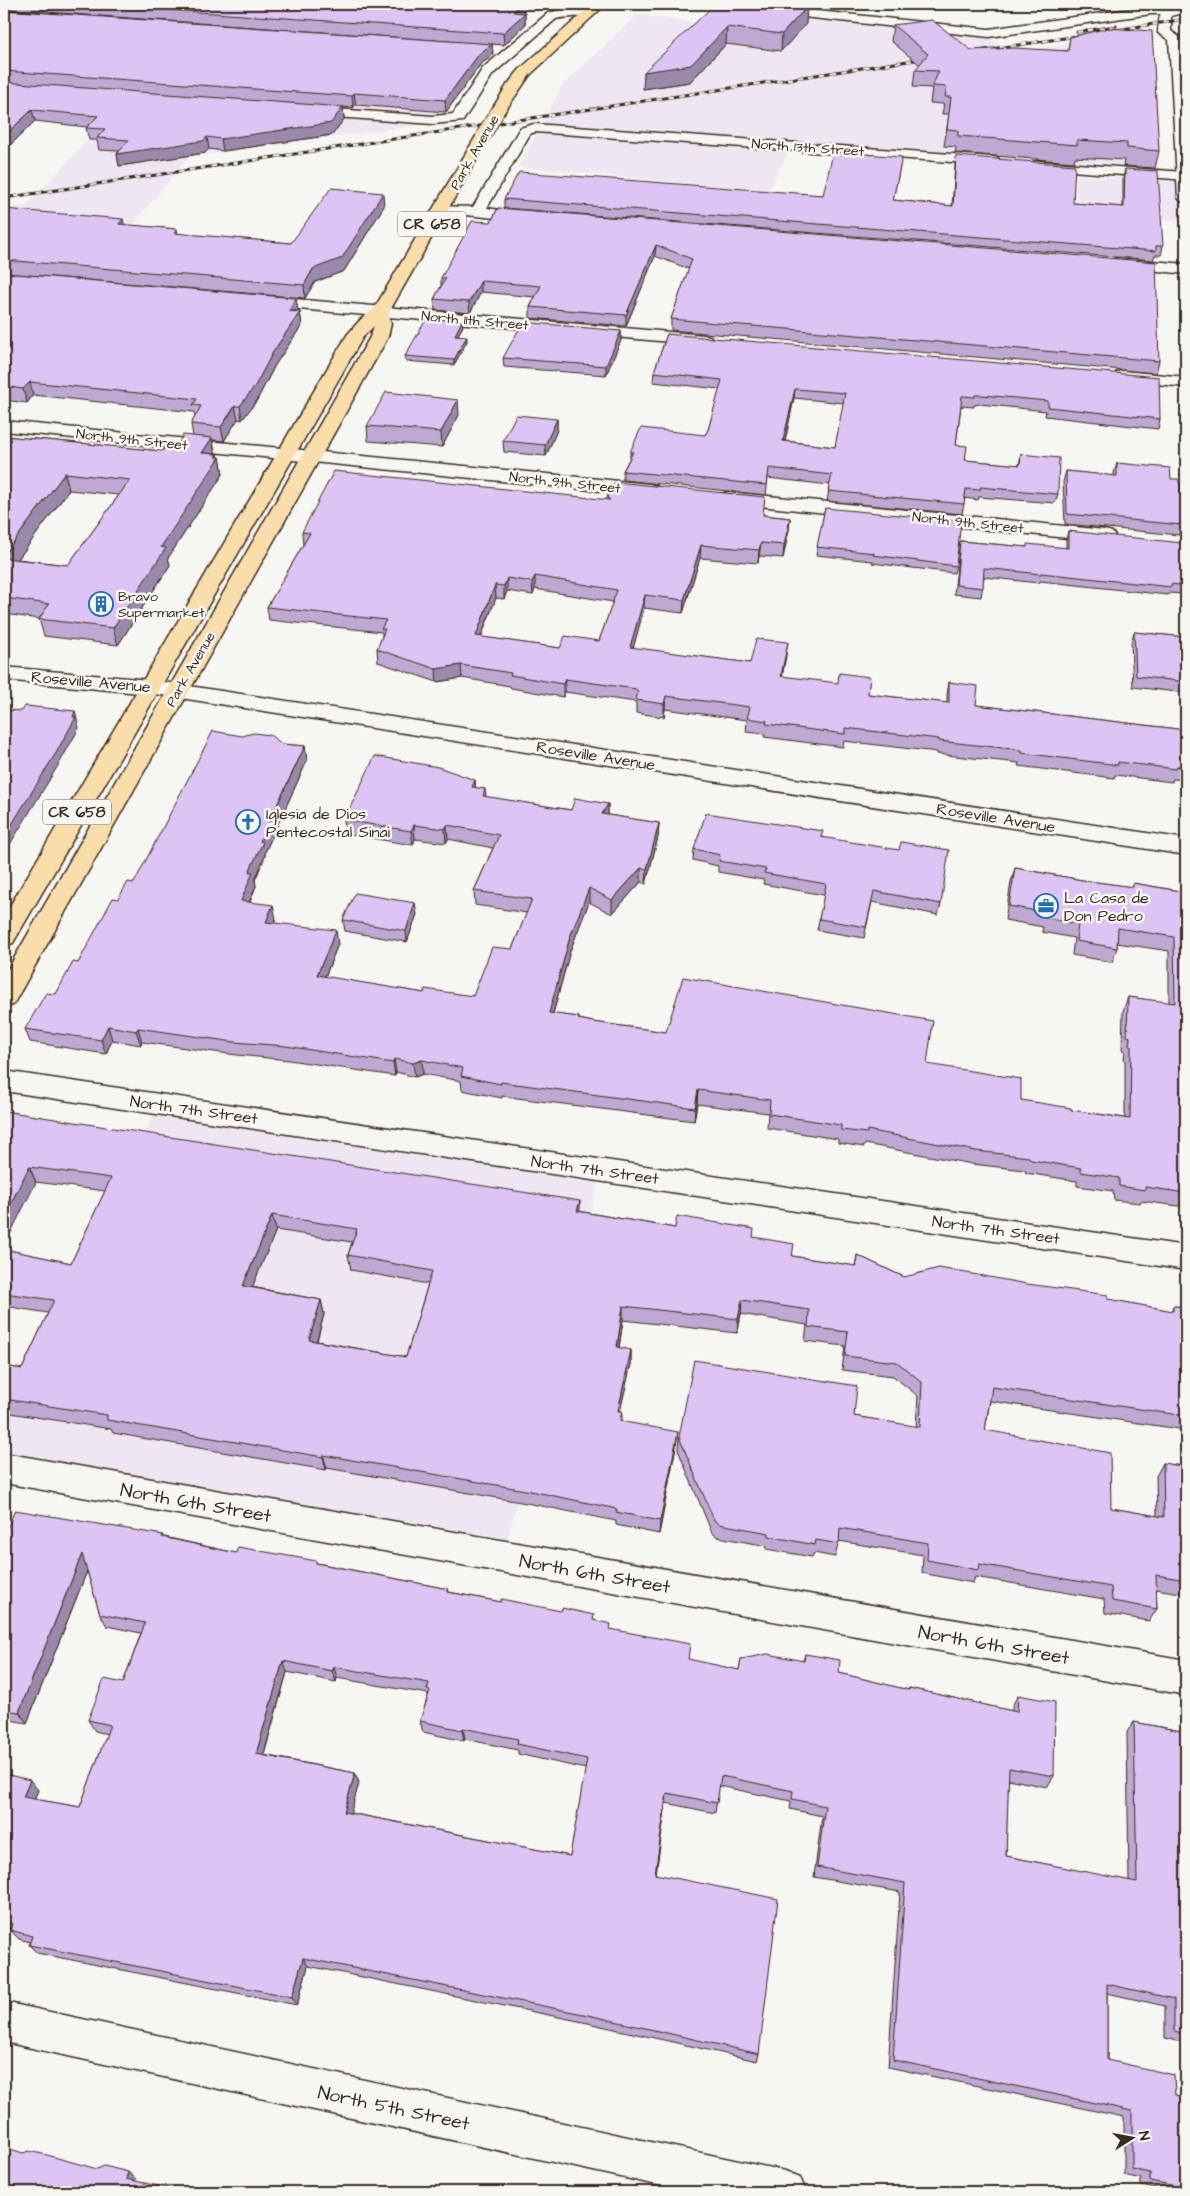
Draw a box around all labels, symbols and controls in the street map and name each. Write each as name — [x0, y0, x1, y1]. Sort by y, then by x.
street label: Park Avenue — [445, 111, 505, 194]
street label: North 13th Street — [751, 134, 865, 162]
road number: CR 658 — [398, 212, 466, 236]
street label: North 11th Street — [420, 306, 530, 336]
street label: North 9th Street — [75, 424, 189, 456]
street label: North 9th Street — [508, 467, 622, 499]
street label: North 9th Street — [911, 507, 1025, 539]
place label: Bravo Supermarket — [118, 587, 205, 623]
building icon: Bravo Supermarket — [88, 591, 114, 617]
street label: Park Avenue — [161, 628, 221, 711]
street label: Roseville Avenue — [30, 666, 152, 698]
street label: Roseville Avenue — [535, 736, 657, 776]
street label: Roseville Avenue — [935, 798, 1057, 838]
road number: CR 658 — [43, 800, 111, 824]
place label: Iglesia de Dios Pentecostal Sinai — [266, 803, 391, 843]
church icon: Iglesia de Dios Pentecostal Sinai — [235, 809, 261, 835]
place label: La Casa de Don Pedro — [1064, 887, 1149, 927]
office icon: La Casa de Don Pedro — [1033, 893, 1059, 919]
street label: North 7th Street — [129, 1090, 260, 1130]
street label: North 7th Street — [530, 1150, 661, 1190]
street label: North 7th Street — [931, 1210, 1062, 1250]
street label: North 6th Street — [118, 1477, 274, 1530]
street label: North 6th Street — [517, 1548, 673, 1601]
street label: North 6th Street — [916, 1619, 1072, 1672]
street label: North 5th Street — [315, 2079, 472, 2138]
north arrow — [1108, 2114, 1158, 2164]
text: N — [1133, 2129, 1154, 2142]

